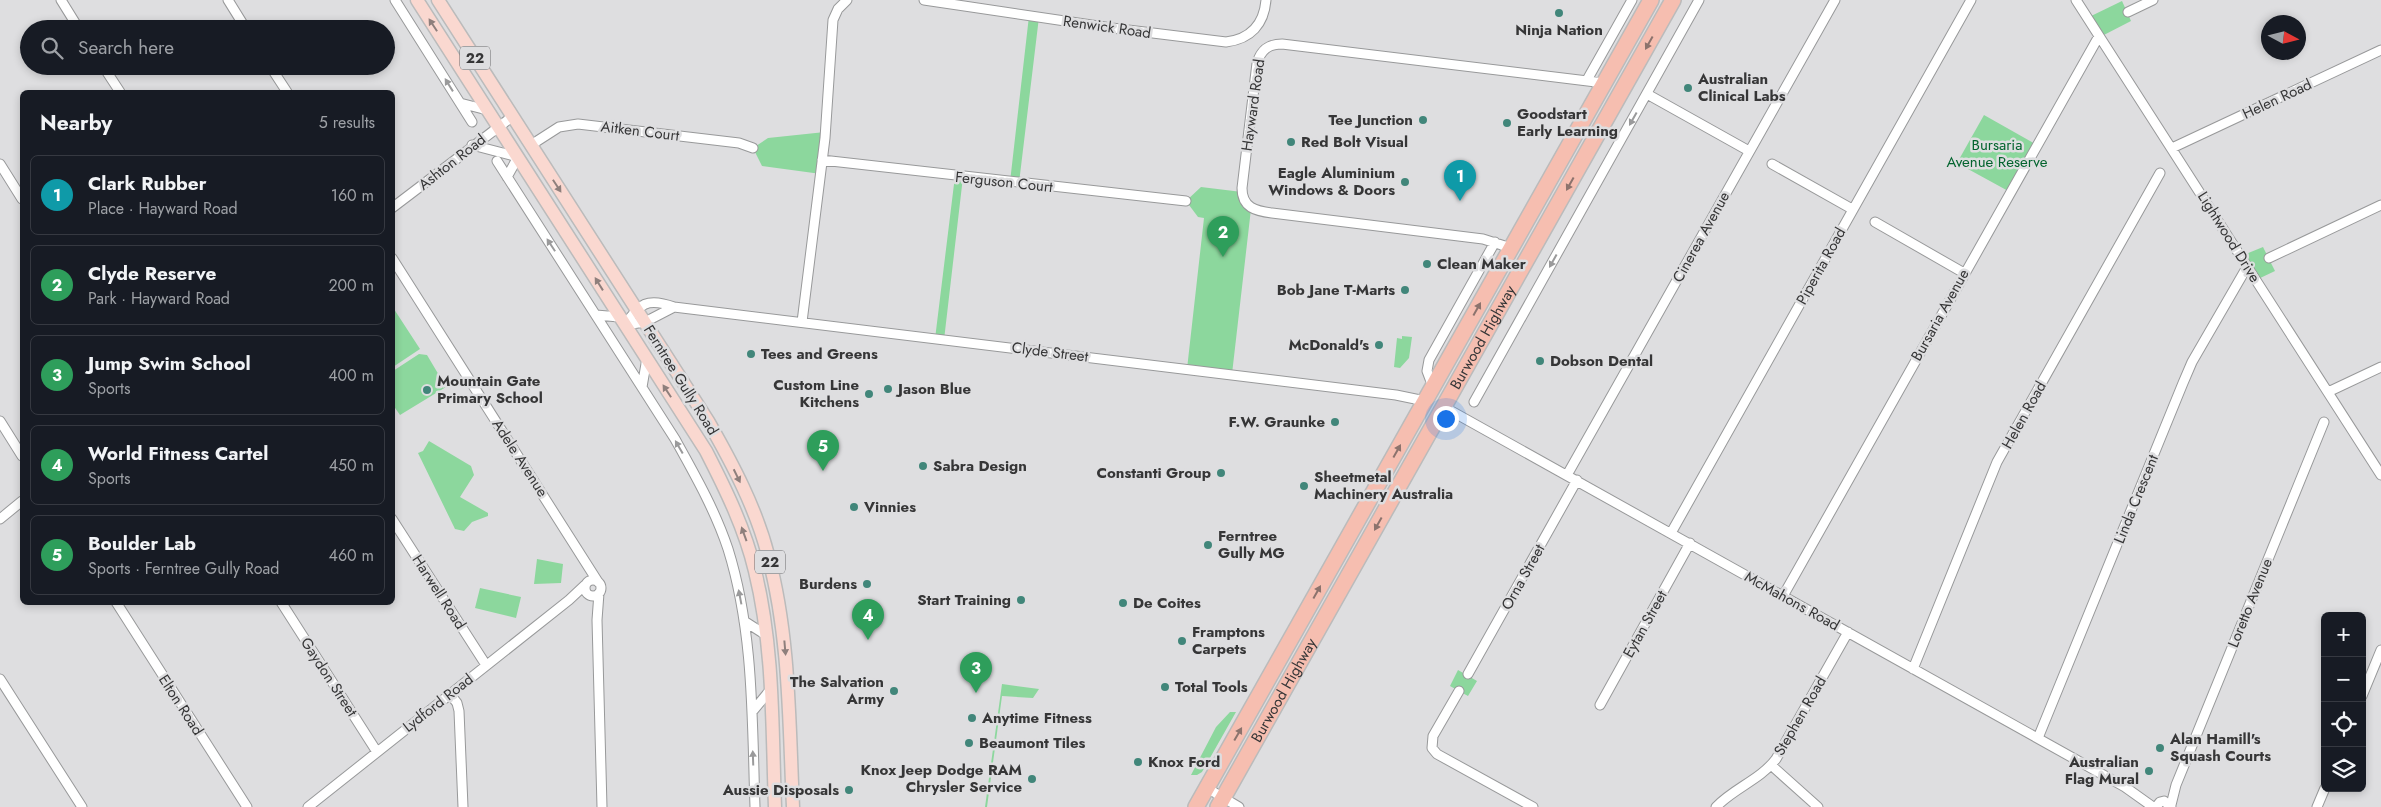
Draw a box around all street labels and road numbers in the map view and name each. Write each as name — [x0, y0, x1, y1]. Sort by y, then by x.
street label: Renwick Road — [1062, 10, 1152, 44]
road number: 22 — [460, 46, 490, 70]
street label: Hayward Road — [1236, 57, 1270, 153]
street label: Helen Road — [2239, 73, 2315, 125]
street label: Aitken Court — [599, 115, 681, 147]
street label: Ashton Road — [414, 129, 490, 195]
street label: Ferguson Court — [954, 166, 1054, 198]
street label: Cinerea Avenue — [1667, 187, 1735, 286]
street label: Lightwood Drive — [2192, 187, 2266, 287]
street label: Piperita Road — [1791, 223, 1851, 309]
street label: Bursaria Avenue — [1906, 265, 1975, 365]
street label: Burwood Highway — [1445, 281, 1521, 394]
street label: Ferntree Gully Road — [638, 321, 724, 439]
street label: Clyde Street — [1011, 336, 1090, 368]
street label: Helen Road — [1996, 377, 2052, 453]
street label: Adele Avenue — [487, 415, 553, 501]
street label: Linda Crescent — [2108, 451, 2164, 547]
street label: Orna Street — [1496, 540, 1550, 614]
street label: Harwell Road — [407, 550, 471, 634]
road number: 22 — [755, 550, 785, 574]
street label: Loretto Avenue — [2222, 555, 2278, 651]
street label: McMahons Road — [1741, 566, 1843, 636]
street label: Eytan Street — [1617, 586, 1673, 662]
street label: Gaydon Street — [295, 633, 363, 721]
street label: Burwood Highway — [1246, 634, 1322, 746]
street label: Lydford Road — [398, 668, 478, 738]
street label: Elton Road — [153, 670, 209, 740]
street label: Stephen Road — [1768, 672, 1832, 760]

